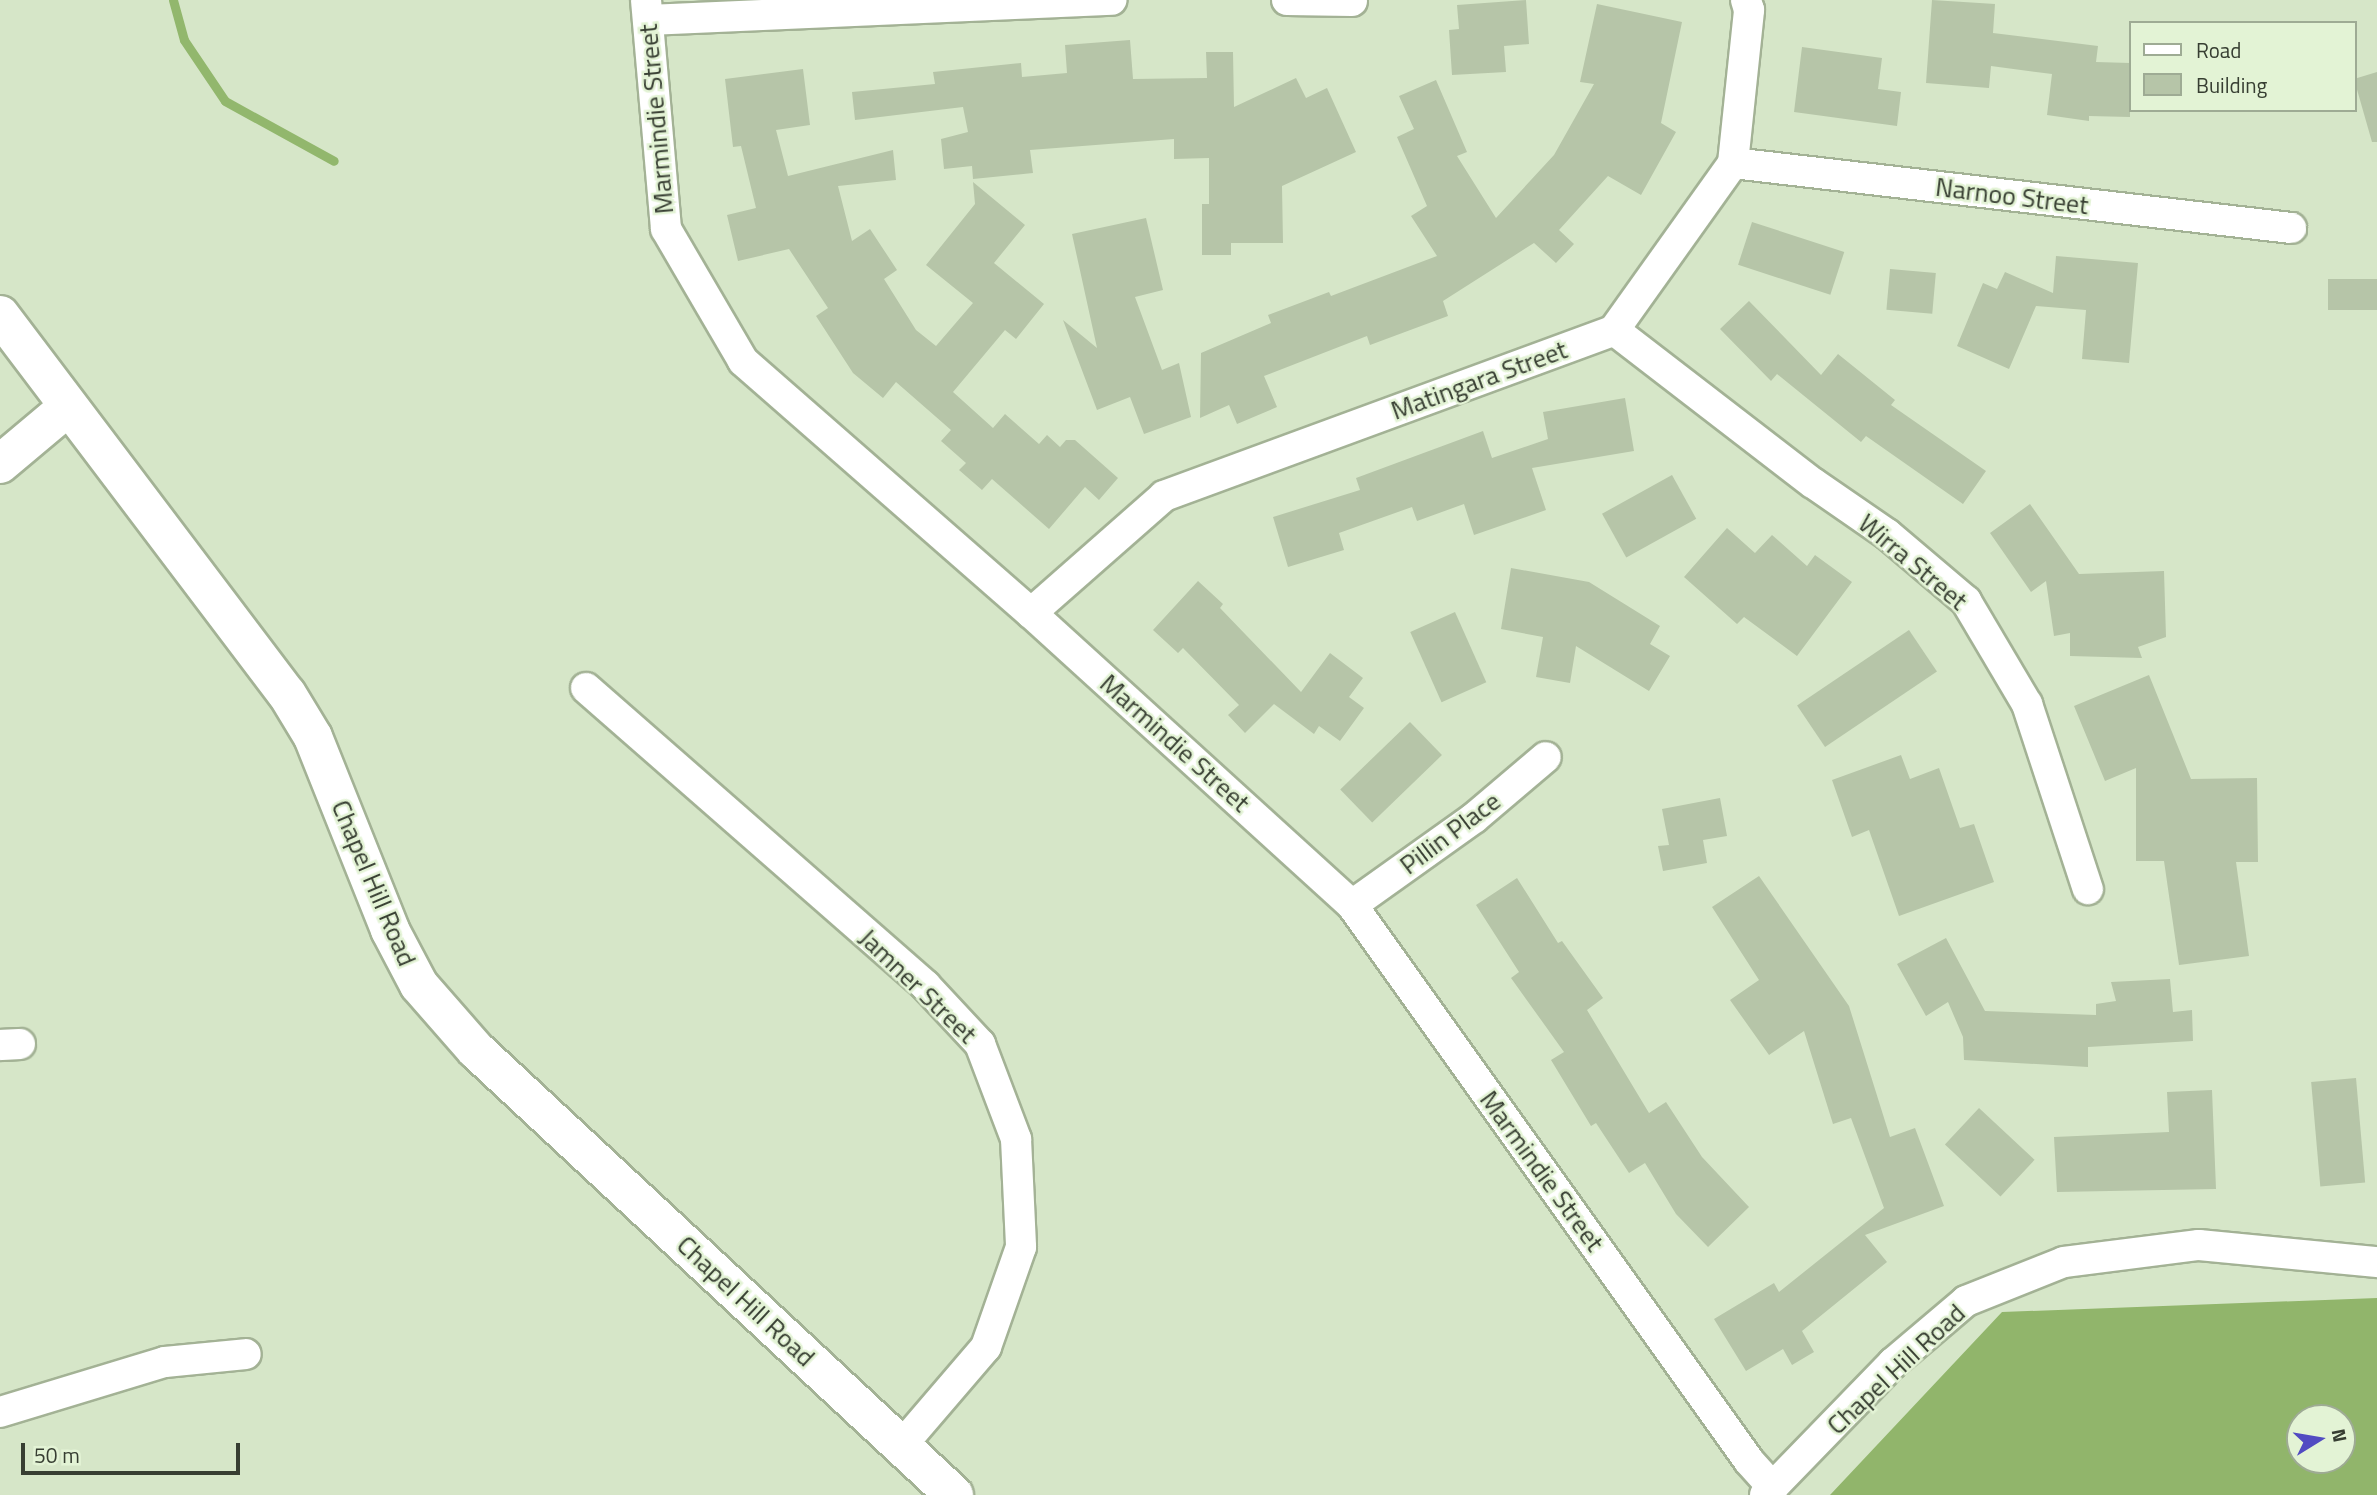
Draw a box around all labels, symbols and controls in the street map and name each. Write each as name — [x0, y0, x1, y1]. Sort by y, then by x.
legend — [2128, 21, 2356, 112]
street label: Marmindie Street — [632, 23, 680, 215]
text: Road — [2196, 34, 2241, 66]
text: Building — [2196, 69, 2267, 101]
street label: Narnoo Street — [1934, 171, 2090, 221]
street label: Matingara Street — [1387, 334, 1571, 426]
street label: Wirra Street — [1852, 507, 1974, 617]
street label: Marmindie Street — [1094, 668, 1256, 818]
street label: Pillin Place — [1394, 785, 1506, 881]
street label: Chapel Hill Road — [325, 795, 423, 971]
street label: Jamner Street — [853, 922, 983, 1050]
street label: Marmindie Street — [1473, 1085, 1611, 1257]
street label: Chapel Hill Road — [671, 1229, 821, 1373]
street label: Chapel Hill Road — [1821, 1297, 1971, 1441]
north arrow — [2286, 1404, 2356, 1474]
text: N — [2325, 1426, 2356, 1445]
scale bar — [24, 1428, 243, 1472]
text: 50 m — [34, 1439, 80, 1471]

